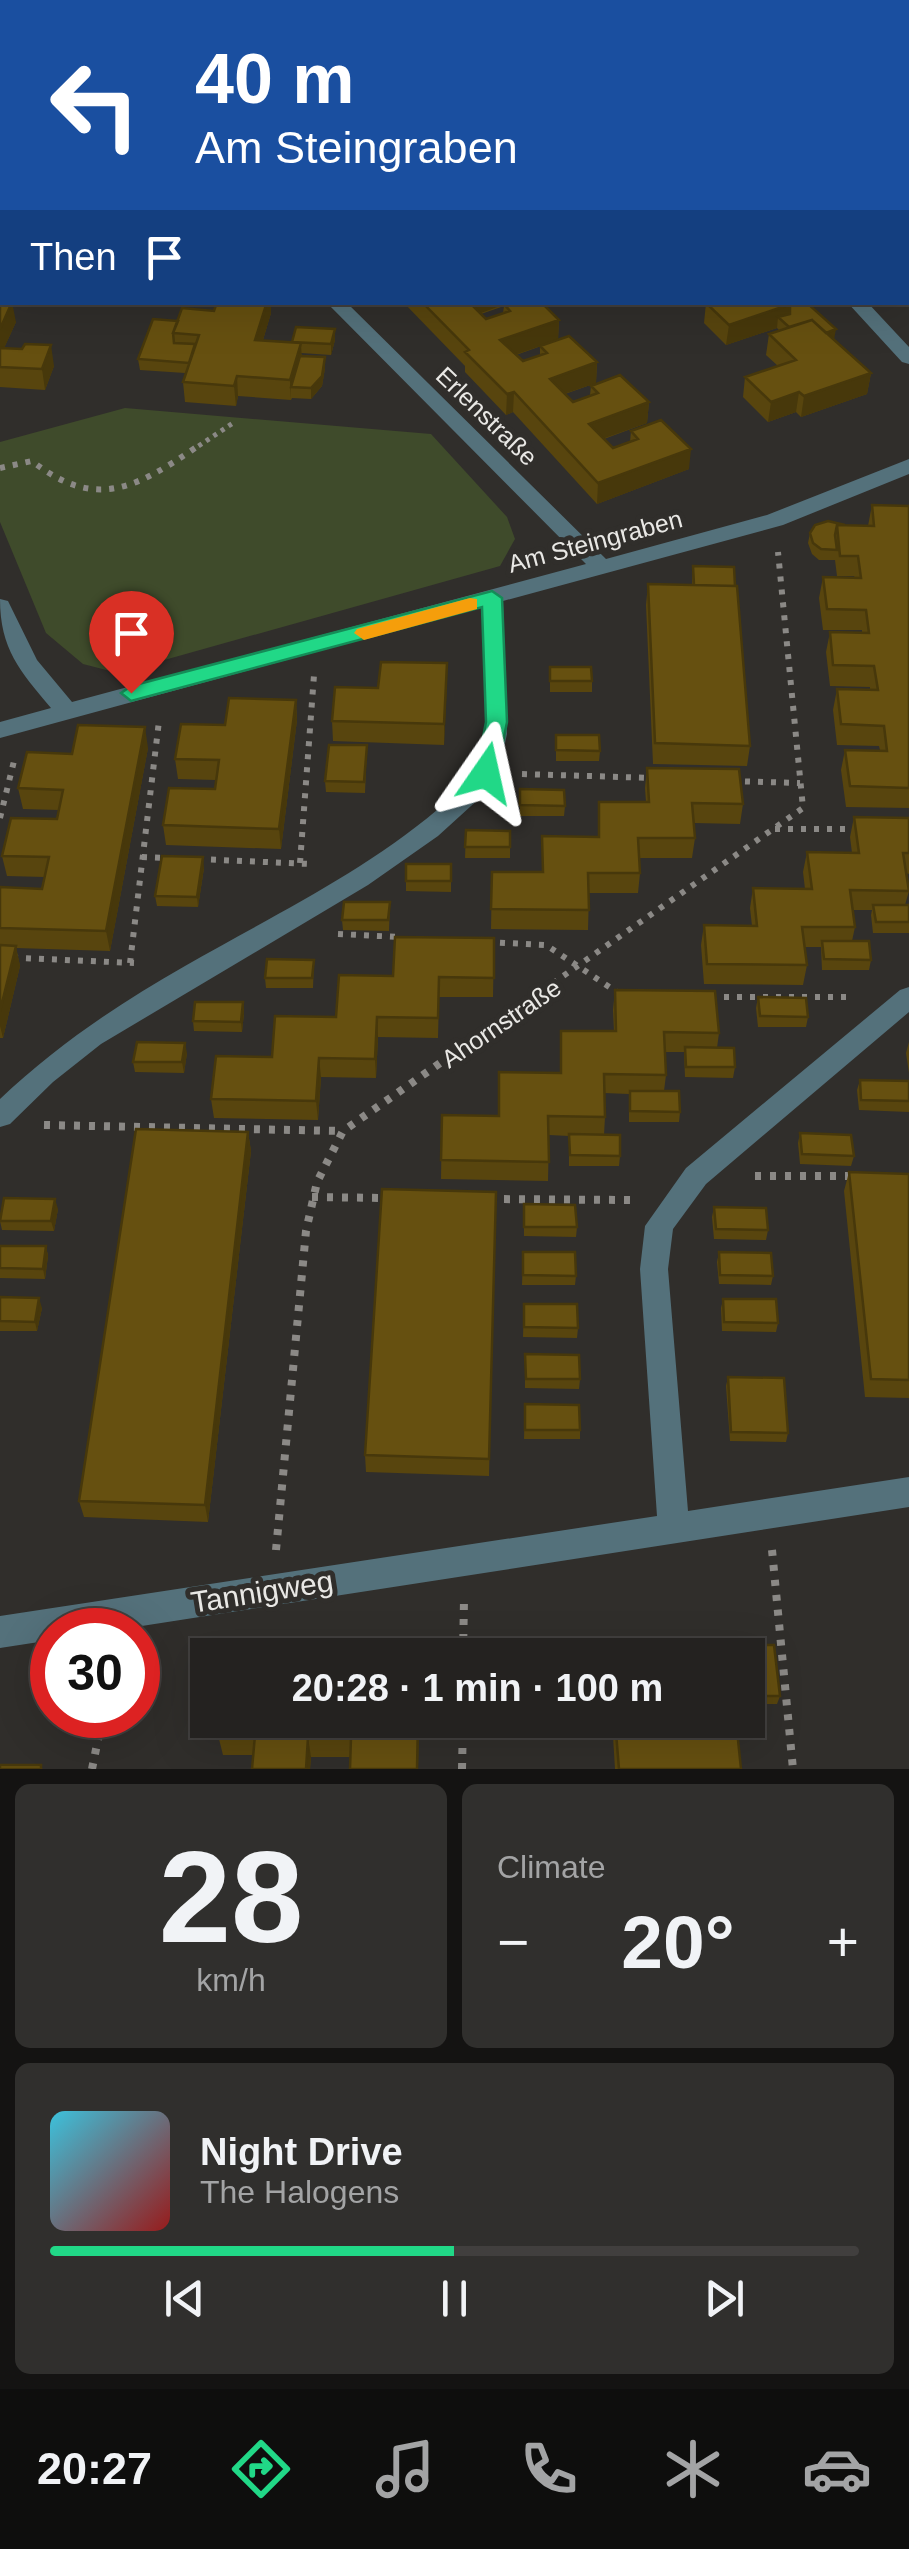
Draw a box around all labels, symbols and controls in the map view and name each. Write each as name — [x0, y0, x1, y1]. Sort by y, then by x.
icon: left — [30, 40, 160, 170]
text: 40 m — [195, 40, 355, 118]
text: Am Steingraben — [195, 122, 518, 173]
icon: arrive — [137, 230, 192, 285]
text: Then — [30, 236, 117, 278]
street label: Erlenstraße — [431, 361, 543, 471]
street label: Am Steingraben — [505, 504, 685, 578]
pin — [89, 591, 174, 694]
icon: arrive — [104, 606, 159, 661]
position arrow — [434, 721, 538, 825]
street label: Ahornstraße — [436, 973, 566, 1073]
street label: Tannigweg — [189, 1564, 335, 1619]
speed limit sign: 30 — [30, 1608, 160, 1738]
text: 20:28 · 1 min · 100 m — [292, 1667, 663, 1709]
text: 28 — [159, 1824, 303, 1970]
text: Climate — [497, 1849, 605, 1885]
text: 20° — [621, 1900, 735, 1984]
text: − — [497, 1911, 529, 1973]
text: + — [827, 1911, 859, 1973]
text: km/h — [196, 1962, 266, 1998]
text: Night Drive — [200, 2131, 403, 2173]
text: The Halogens — [200, 2174, 399, 2210]
icon: previous — [157, 2271, 212, 2326]
icon: pause — [427, 2271, 482, 2326]
icon: next — [697, 2271, 752, 2326]
icon: directions — [226, 2434, 296, 2504]
icon: music — [370, 2434, 440, 2504]
icon: phone — [514, 2434, 584, 2504]
icon: climate — [658, 2434, 728, 2504]
icon: car — [802, 2434, 872, 2504]
text: 20:27 — [37, 2443, 152, 2494]

